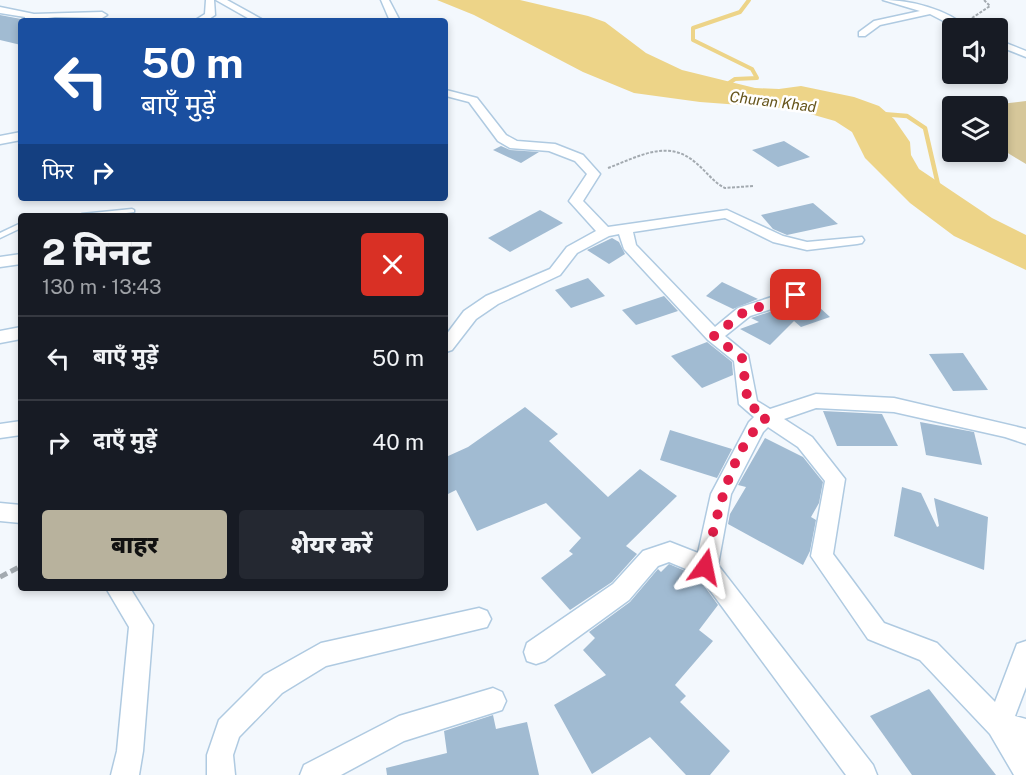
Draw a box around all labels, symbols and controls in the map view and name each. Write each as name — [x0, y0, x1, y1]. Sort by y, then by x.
map controls — [942, 18, 1008, 162]
button: sound — [942, 18, 1008, 84]
text: 50 m — [141, 38, 244, 87]
icon: left — [42, 42, 120, 120]
text: बाएँ मुड़ें — [141, 88, 216, 120]
water label: Churan Khad — [729, 88, 818, 115]
button: layers — [942, 96, 1008, 162]
icon: right — [86, 156, 119, 189]
text: फिर — [42, 158, 74, 184]
text: 2 मिनट — [42, 231, 151, 273]
button: close — [361, 233, 424, 296]
pin — [770, 269, 821, 320]
text: 130 m · 13:43 — [42, 275, 161, 299]
icon: arrive — [779, 278, 812, 311]
icon: left — [42, 342, 75, 375]
text: बाएँ मुड़ें — [93, 343, 158, 369]
text: 50 m — [372, 345, 424, 371]
icon: right — [42, 426, 75, 459]
text: दाएँ मुड़ें — [93, 427, 157, 453]
text: 40 m — [372, 429, 424, 455]
button: बाहर — [42, 510, 227, 579]
button: शेयर करें — [239, 510, 424, 579]
position arrow — [673, 535, 737, 599]

